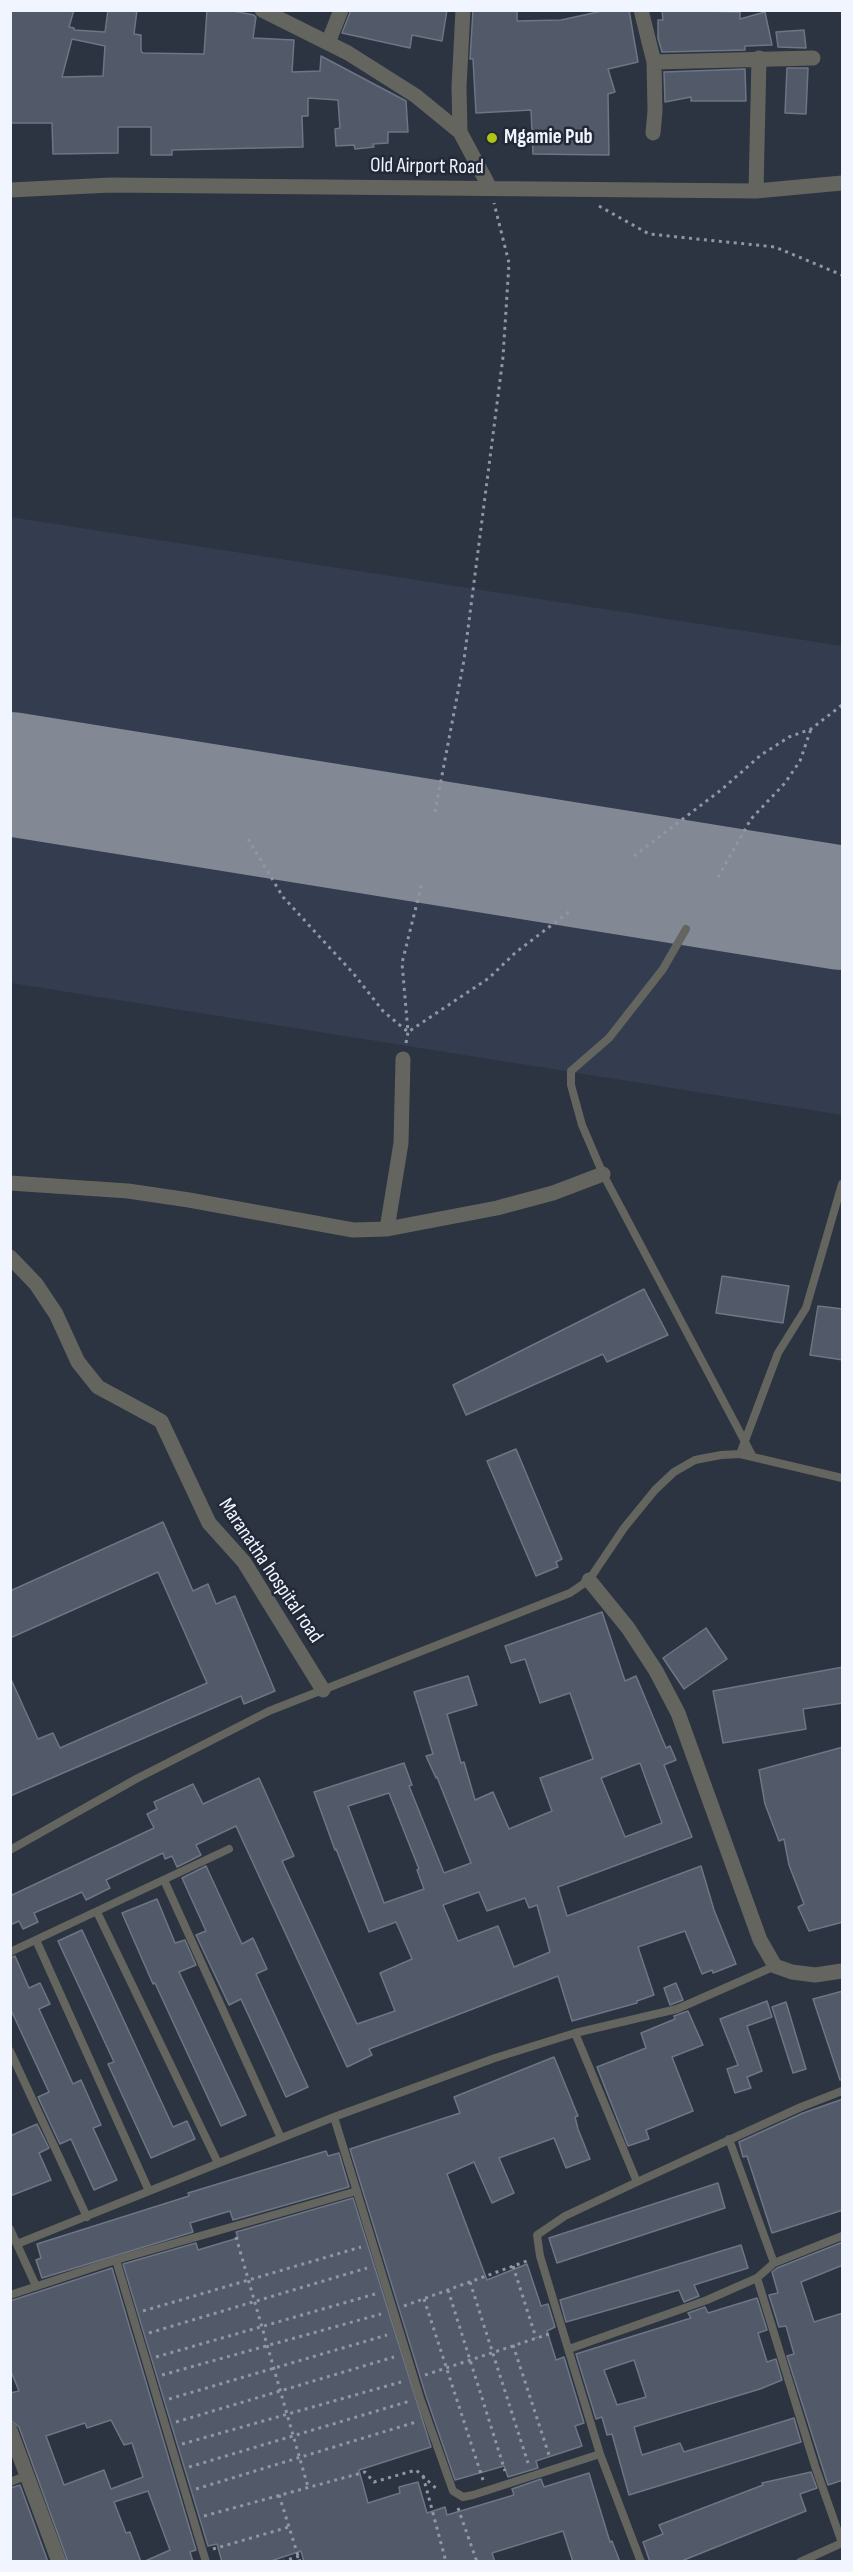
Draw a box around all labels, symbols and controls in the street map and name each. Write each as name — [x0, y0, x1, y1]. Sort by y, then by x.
place label: Mgamie Pub — [504, 125, 593, 151]
marker: Mgamie Pub — [485, 131, 499, 145]
street label: Old Airport Road — [370, 153, 484, 181]
street label: Maranatha hospital road — [212, 1494, 328, 1648]

